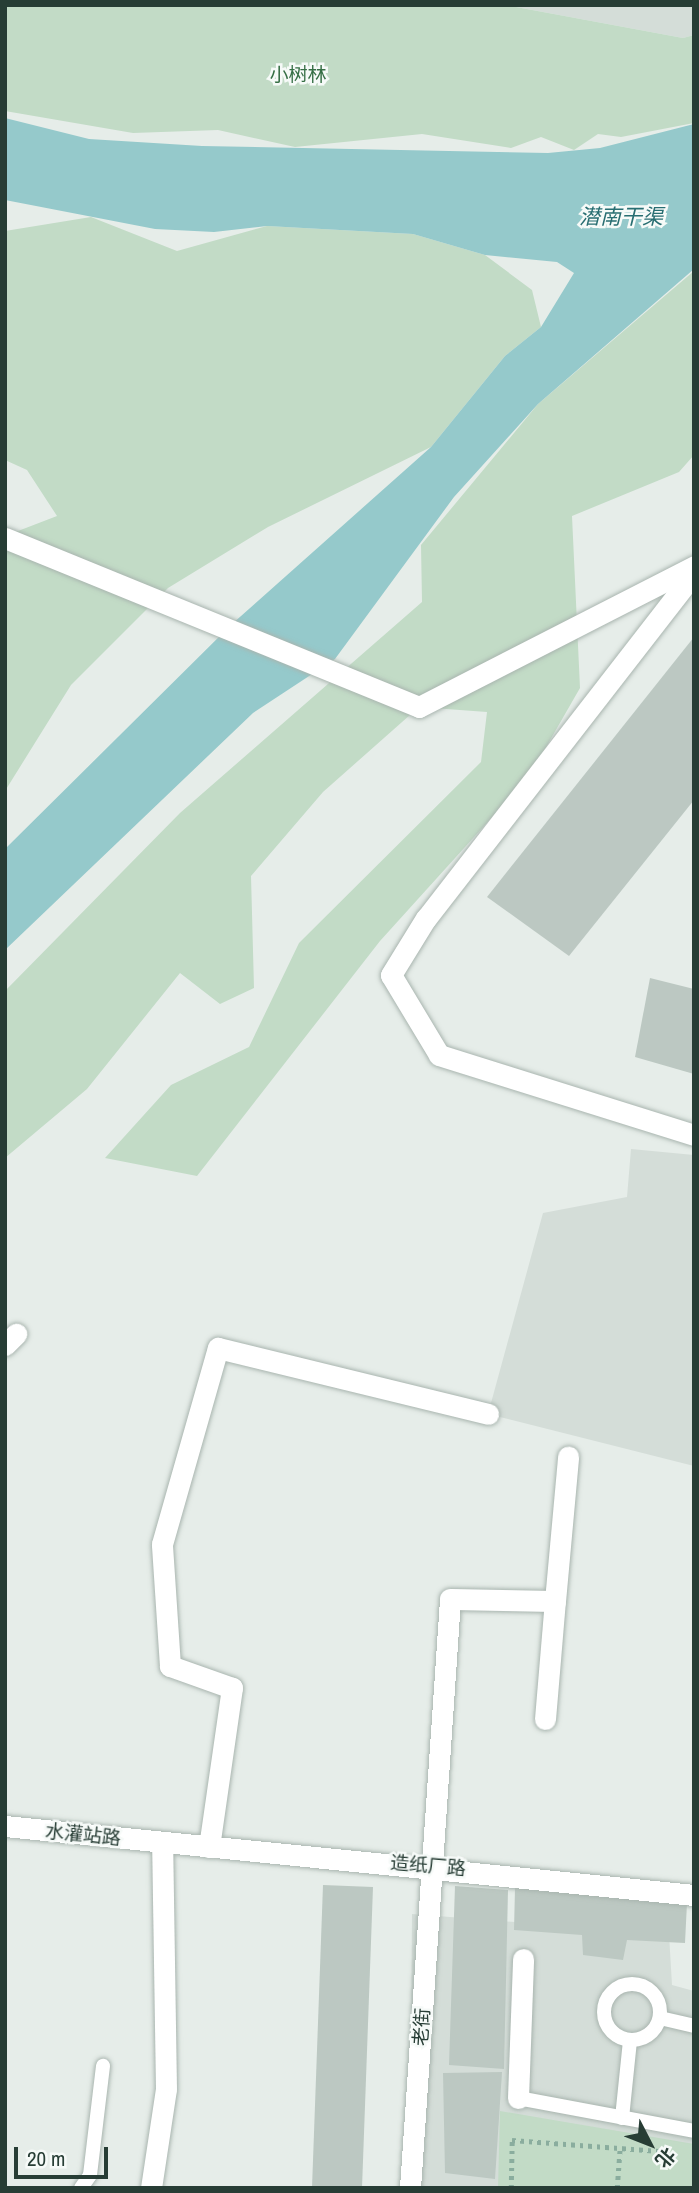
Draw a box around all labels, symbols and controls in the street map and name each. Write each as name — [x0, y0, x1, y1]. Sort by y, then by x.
park label: 小树林 — [270, 64, 326, 86]
water label: 潜南干渠 — [579, 204, 663, 230]
street label: 水灌站路 — [44, 1820, 122, 1850]
street label: 造纸厂路 — [389, 1851, 467, 1881]
street label: 老街 — [409, 2007, 435, 2047]
north arrow — [615, 2109, 685, 2179]
scale bar — [18, 2134, 112, 2178]
text: 北 — [650, 2142, 682, 2174]
text: 20 m — [27, 2144, 65, 2173]

